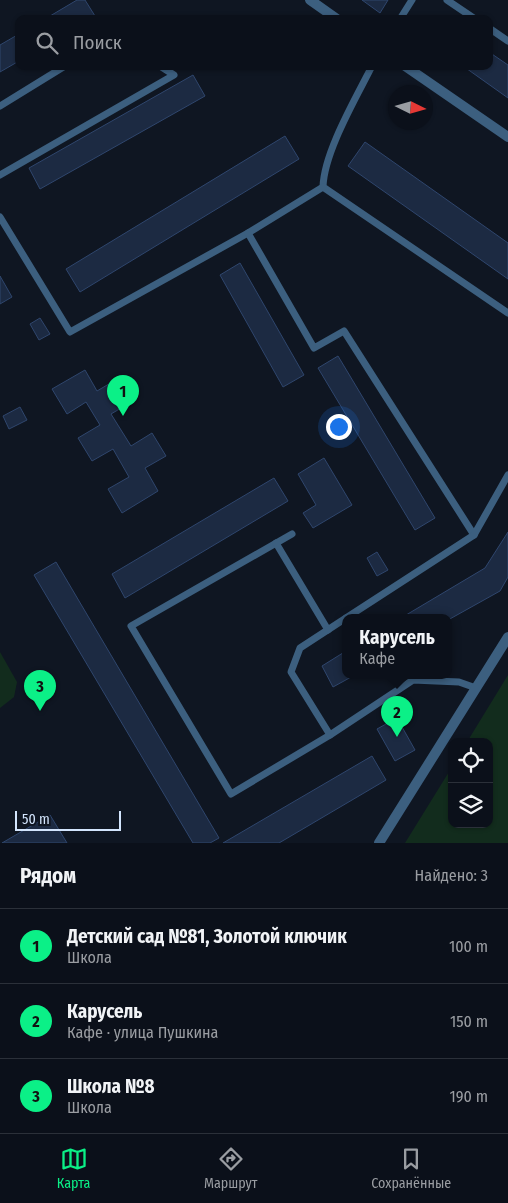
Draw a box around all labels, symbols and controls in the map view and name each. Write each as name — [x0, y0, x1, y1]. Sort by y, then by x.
search box — [15, 15, 493, 70]
icon: search — [33, 29, 61, 57]
text: Поиск — [73, 31, 122, 54]
north arrow — [388, 85, 433, 130]
pin: 1 — [107, 375, 139, 416]
your location — [326, 414, 352, 440]
popup — [342, 614, 452, 679]
text: Карусель — [359, 626, 435, 649]
text: Кафе — [359, 649, 395, 668]
pin: 3 — [24, 670, 56, 711]
pin: 2 — [381, 696, 413, 737]
map controls — [448, 738, 493, 828]
button: locate — [448, 738, 493, 783]
button: layers — [448, 783, 493, 828]
scale bar — [15, 808, 121, 831]
text: 50 m — [22, 811, 50, 828]
text: Рядом — [20, 863, 76, 889]
text: Найдено: 3 — [415, 866, 488, 885]
text: Детский сад №81, Золотой ключик — [67, 925, 347, 948]
text: 1 — [33, 937, 39, 956]
text: 100 m — [449, 937, 488, 956]
text: Школа — [67, 948, 112, 967]
text: Карусель — [67, 1000, 142, 1023]
text: 2 — [32, 1012, 40, 1031]
text: 150 m — [450, 1012, 488, 1031]
text: Кафе · улица Пушкина — [67, 1023, 218, 1042]
text: Школа №8 — [67, 1075, 155, 1098]
text: 3 — [32, 1087, 40, 1106]
text: 190 m — [450, 1087, 488, 1106]
text: Школа — [67, 1098, 112, 1117]
tab: Карта — [57, 1145, 90, 1192]
tab: Маршрут — [204, 1145, 258, 1192]
tab: Сохранённые — [371, 1145, 451, 1192]

